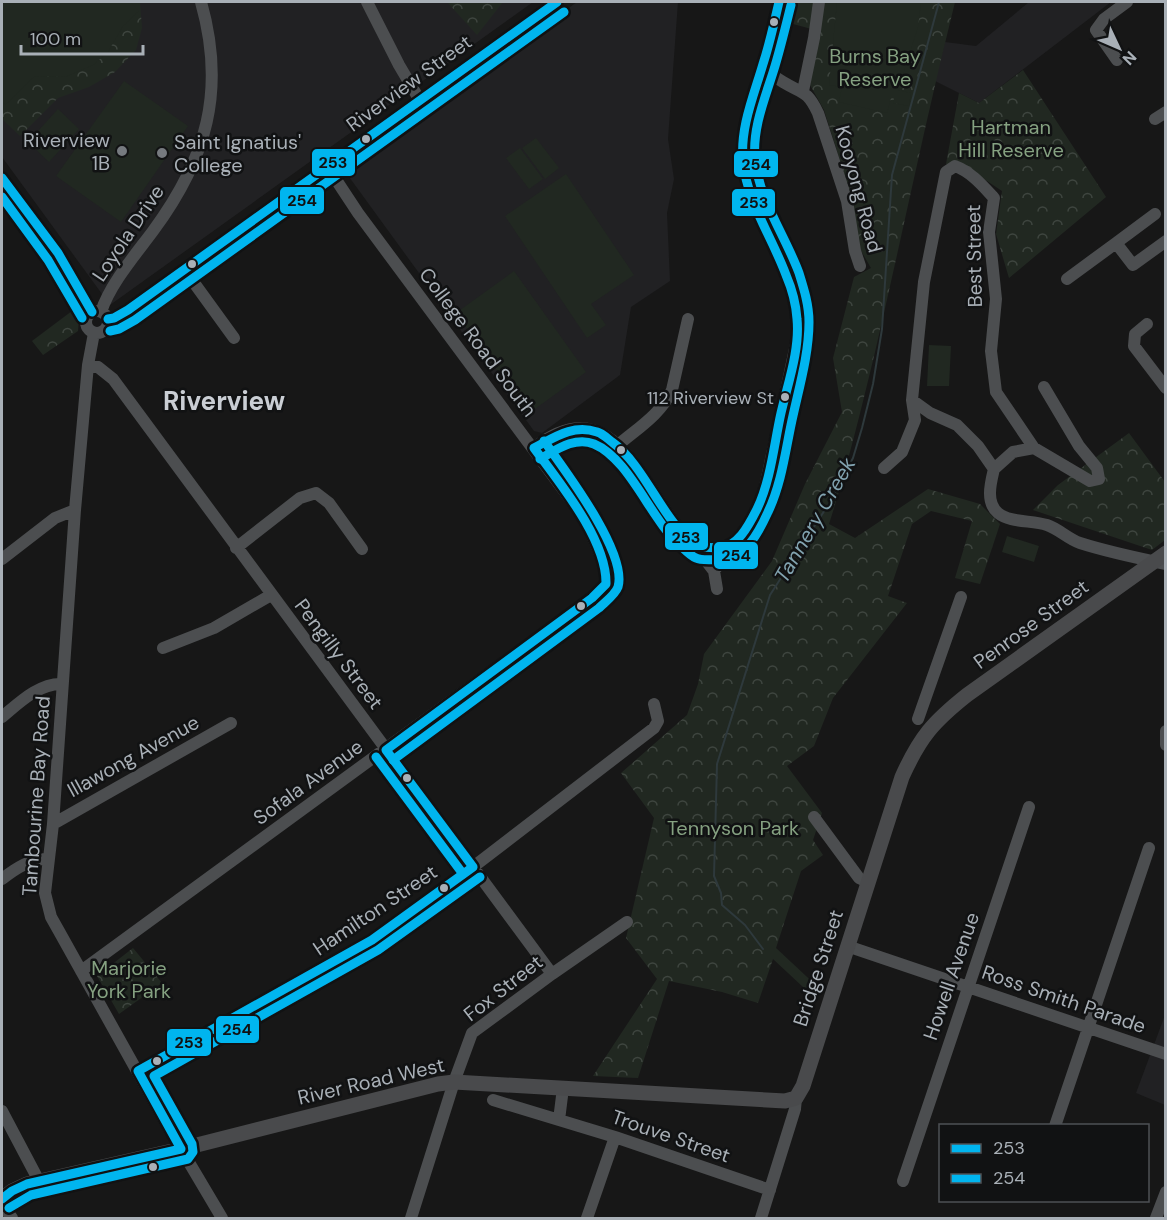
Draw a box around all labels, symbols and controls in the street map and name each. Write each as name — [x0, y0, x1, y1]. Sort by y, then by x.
unlabelled marker — [768, 16, 780, 28]
scale bar — [21, 18, 142, 56]
north arrow — [1089, 18, 1149, 78]
text: 100 m — [30, 27, 81, 51]
street label: Riverview Street — [341, 29, 477, 137]
park label: Burns Bay Reserve — [829, 43, 921, 92]
text: N — [1118, 47, 1141, 70]
park label: Hartman Hill Reserve — [958, 114, 1064, 163]
street label: Kooyong Road — [830, 123, 888, 255]
place label: Riverview 1B — [23, 127, 110, 176]
place label: Saint Ignatius' College — [174, 129, 301, 178]
unlabelled marker — [360, 133, 372, 145]
marker: Riverview 1B — [115, 144, 129, 158]
marker: Saint Ignatius' College — [155, 146, 169, 160]
line badge: 253 — [311, 148, 356, 177]
line badge: 254 — [733, 150, 779, 178]
text: 253 — [319, 152, 347, 173]
text: 254 — [741, 154, 771, 175]
street label: Loyola Drive — [86, 180, 170, 286]
line badge: 254 — [279, 186, 325, 215]
line badge: 253 — [731, 188, 776, 217]
text: 254 — [287, 190, 317, 211]
text: 253 — [740, 192, 768, 213]
street label: Best Street — [960, 204, 988, 308]
unlabelled marker — [186, 258, 198, 270]
street label: College Road South — [413, 262, 543, 422]
district label: Riverview — [163, 384, 285, 418]
place label: 112 Riverview St — [647, 386, 774, 410]
marker: 112 Riverview St — [779, 391, 791, 403]
unlabelled marker — [615, 444, 627, 456]
water label: Tannery Creek — [768, 452, 862, 588]
line badge: 253 — [664, 522, 709, 551]
text: 253 — [672, 527, 700, 548]
line badge: 254 — [713, 541, 759, 570]
text: 254 — [721, 545, 751, 566]
street label: Penrose Street — [968, 573, 1094, 675]
street label: Pengilly Street — [289, 594, 389, 715]
unlabelled marker — [575, 600, 587, 612]
street label: Tambourine Bay Road — [16, 695, 56, 897]
street label: Illawong Avenue — [62, 709, 204, 803]
street label: Sofala Avenue — [248, 733, 368, 831]
unlabelled marker — [401, 772, 413, 784]
park label: Tennyson Park — [667, 815, 799, 841]
street label: Hamilton Street — [308, 859, 442, 961]
unlabelled marker — [438, 882, 450, 894]
street label: Bridge Street — [787, 906, 849, 1030]
street label: Howell Avenue — [917, 909, 985, 1043]
street label: Fox Street — [458, 949, 548, 1027]
park label: Marjorie York Park — [87, 955, 171, 1004]
street label: Ross Smith Parade — [979, 959, 1149, 1039]
line badge: 254 — [215, 1015, 260, 1044]
text: 254 — [222, 1019, 252, 1040]
line badge: 253 — [166, 1028, 212, 1057]
text: 253 — [175, 1032, 203, 1053]
street label: River Road West — [295, 1051, 447, 1111]
unlabelled marker — [151, 1055, 163, 1067]
street label: Trouve Street — [608, 1104, 734, 1168]
legend — [939, 1124, 1149, 1202]
text: 253 — [993, 1136, 1025, 1160]
unlabelled marker — [147, 1161, 159, 1173]
text: 254 — [993, 1166, 1025, 1190]

